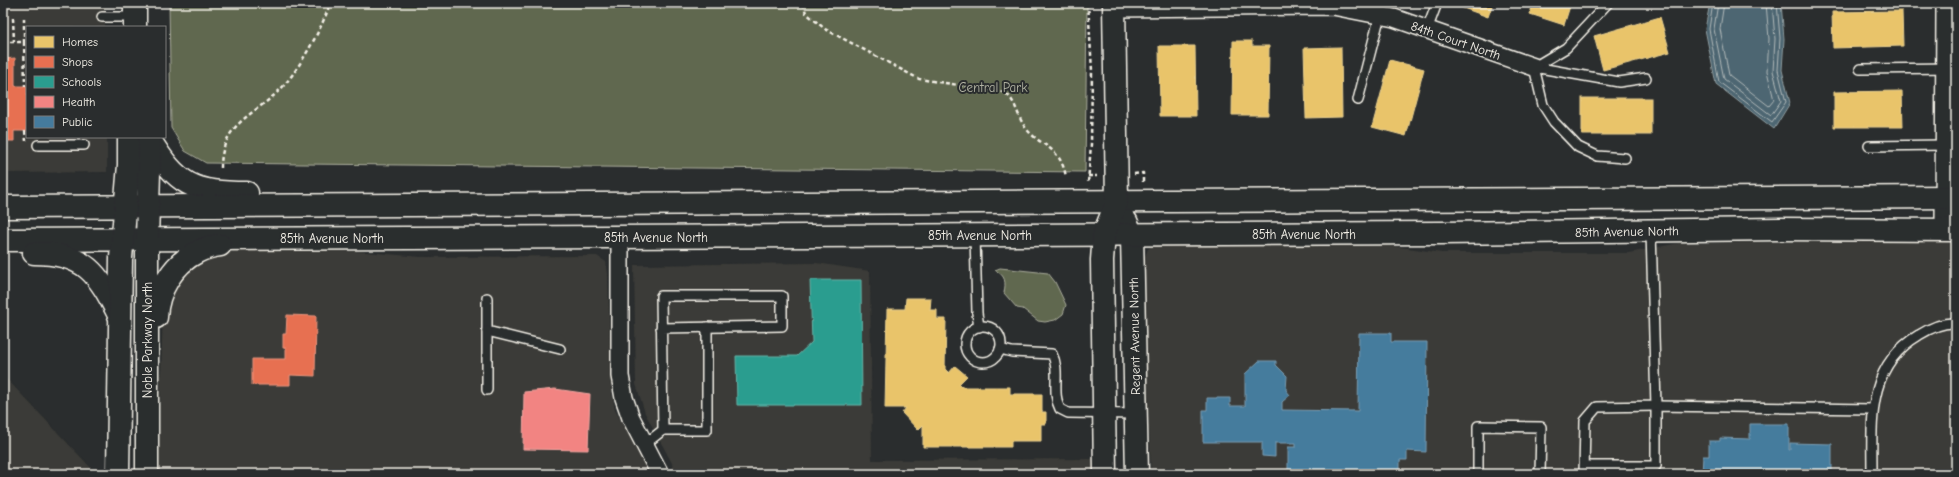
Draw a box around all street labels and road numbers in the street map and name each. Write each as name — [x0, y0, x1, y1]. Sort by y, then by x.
street label: 84th Court North — [1409, 18, 1503, 63]
street label: 85th Avenue North — [1575, 223, 1679, 240]
street label: 85th Avenue North — [1252, 227, 1356, 242]
street label: 85th Avenue North — [928, 228, 1032, 243]
street label: 85th Avenue North — [604, 230, 708, 245]
street label: 85th Avenue North — [280, 231, 384, 246]
street label: Regent Avenue North — [1126, 277, 1143, 395]
street label: Noble Parkway North — [140, 282, 155, 398]

